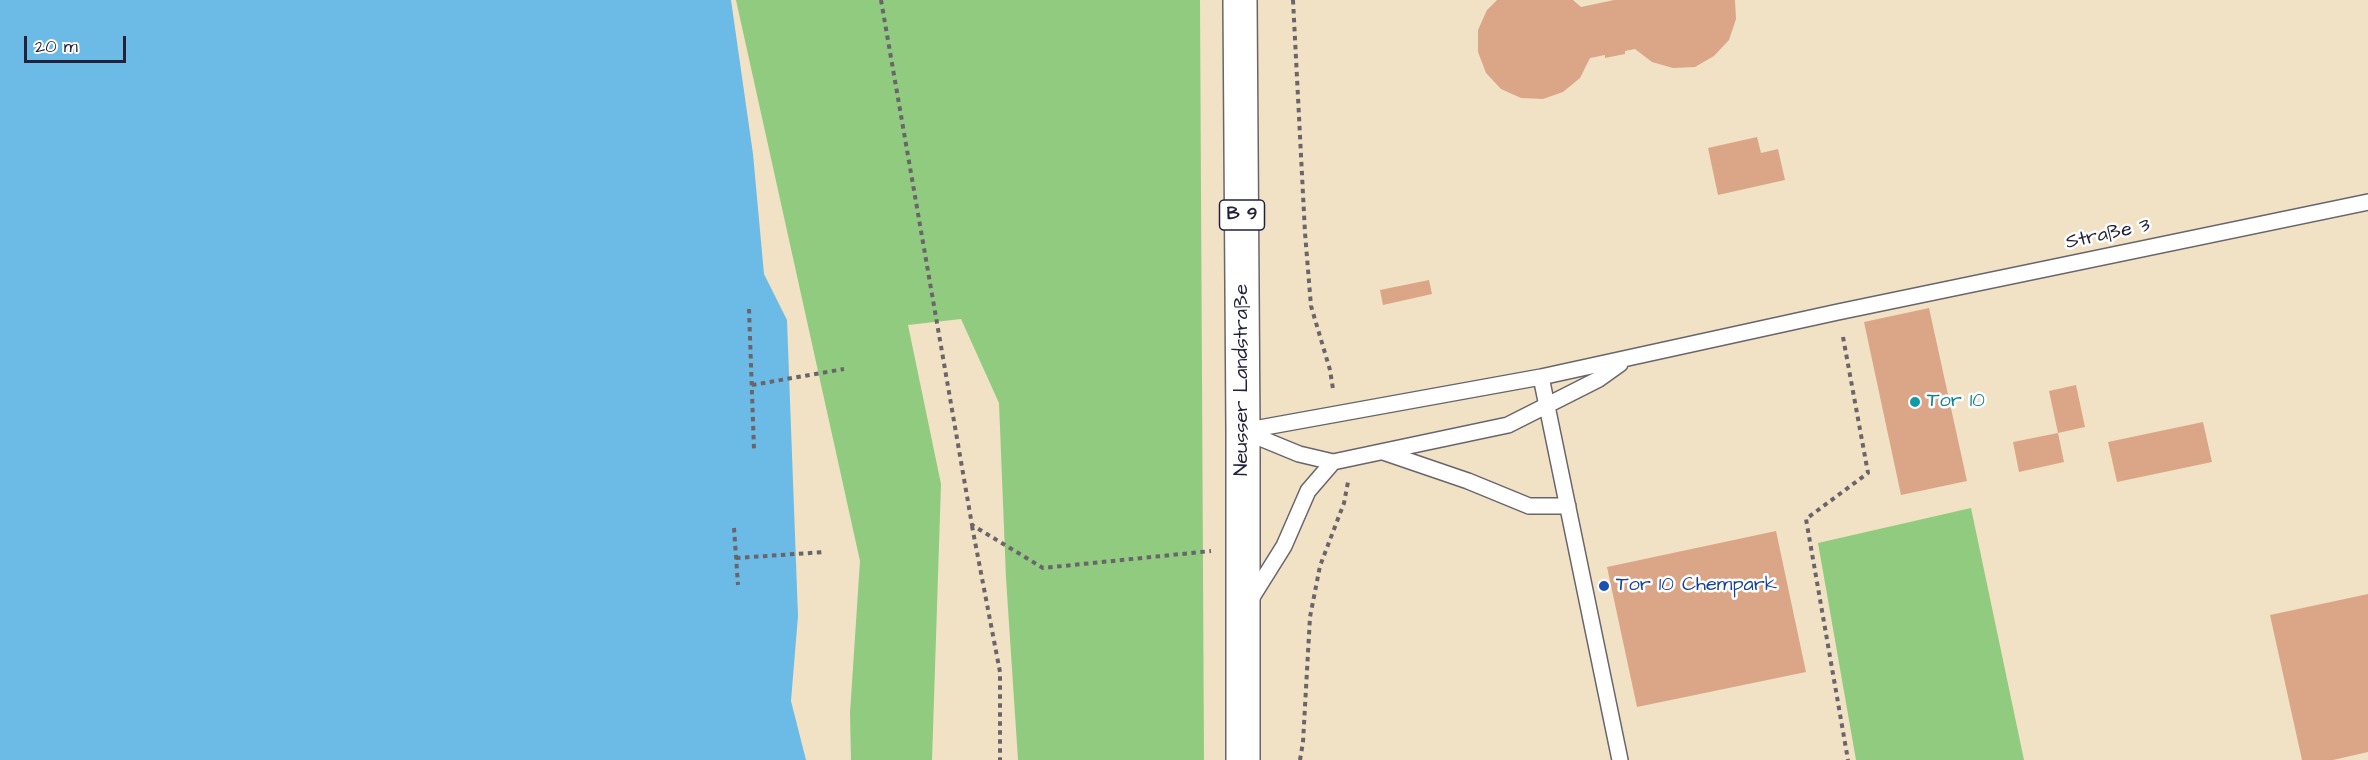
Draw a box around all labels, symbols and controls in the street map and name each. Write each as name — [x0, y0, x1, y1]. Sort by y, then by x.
scale bar — [27, 24, 129, 62]
text: 20 m — [35, 34, 78, 59]
road number: B 9 — [1220, 200, 1264, 230]
street label: Straße 3 — [2064, 214, 2152, 256]
street label: Neusser Landstraße — [1231, 284, 1255, 476]
place label: Tor 10 — [1927, 390, 1985, 414]
marker: Tor 10 — [1908, 395, 1922, 409]
place label: Tor 10 Chempark — [1616, 574, 1777, 598]
marker: Tor 10 Chempark — [1597, 579, 1611, 593]

